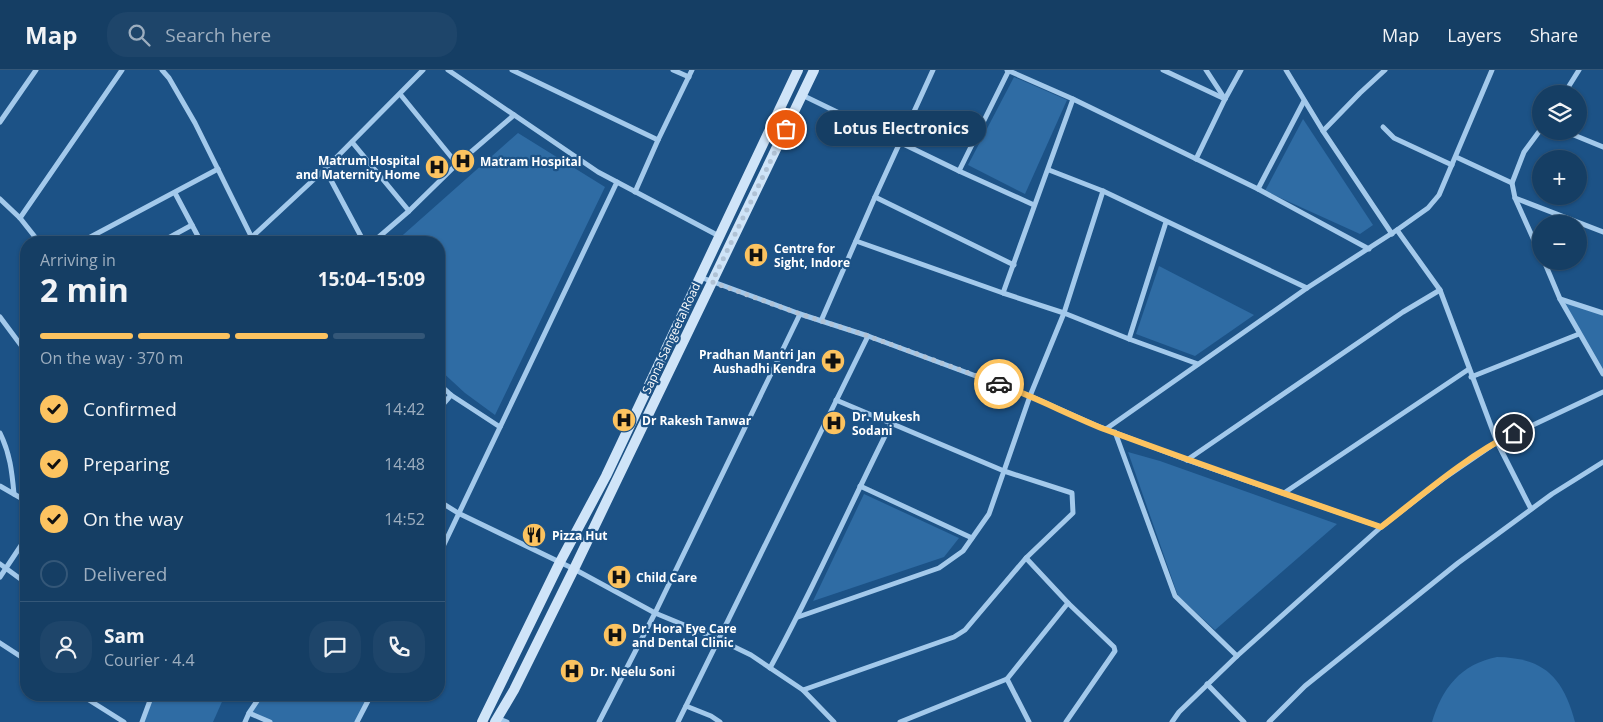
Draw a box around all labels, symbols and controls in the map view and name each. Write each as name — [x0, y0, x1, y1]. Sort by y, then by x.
search box — [107, 12, 457, 57]
text: Map — [25, 18, 77, 51]
icon: search — [125, 21, 153, 49]
text: Search here — [165, 22, 271, 48]
text: Map — [1382, 23, 1419, 47]
text: Layers — [1447, 23, 1502, 47]
text: Share — [1530, 23, 1578, 47]
map controls — [1532, 85, 1587, 270]
button: layers — [1532, 85, 1587, 140]
pin — [765, 108, 807, 150]
callout: Lotus Electronics — [816, 112, 986, 146]
icon: bag — [772, 115, 800, 143]
text: Lotus Electronics — [833, 117, 969, 139]
hospital icon: Matram Hospital — [450, 148, 476, 174]
button: + — [1532, 150, 1587, 205]
place label: Matrum Hospital and Maternity Home — [296, 152, 420, 183]
place label: Matram Hospital — [480, 153, 581, 170]
hospital icon: Matrum Hospital and Maternity Home — [424, 154, 450, 180]
button: − — [1532, 215, 1587, 270]
place label: Centre for Sight, Indore — [774, 240, 850, 271]
hospital icon: Centre for Sight, Indore — [743, 242, 769, 268]
text: Arriving in — [40, 249, 116, 271]
text: 15:04–15:09 — [318, 266, 425, 292]
text: 2 min — [40, 268, 129, 311]
street label: Sapna Sangeeta Road — [638, 280, 704, 396]
place label: Pradhan Mantri Jan Aushadhi Kendra — [699, 346, 816, 377]
text: On the way · 370 m — [40, 347, 183, 369]
pharmacy icon: Pradhan Mantri Jan Aushadhi Kendra — [820, 348, 846, 374]
courier — [974, 359, 1024, 409]
icon: car — [985, 370, 1013, 398]
icon: check — [40, 395, 68, 423]
text: Confirmed — [83, 396, 177, 422]
text: 14:42 — [384, 398, 425, 420]
hospital icon: Dr Rakesh Tanwar — [611, 407, 637, 433]
place label: Dr. Mukesh Sodani — [852, 408, 920, 439]
hospital icon: Dr. Mukesh Sodani — [821, 410, 847, 436]
place label: Dr Rakesh Tanwar — [642, 412, 752, 429]
pin — [1493, 412, 1535, 454]
icon: home — [1500, 419, 1528, 447]
icon: check — [40, 450, 68, 478]
text: Preparing — [83, 451, 170, 477]
text: 14:48 — [384, 453, 425, 475]
icon: check — [40, 505, 68, 533]
text: On the way — [83, 506, 183, 532]
text: 14:52 — [384, 508, 425, 530]
restaurant icon: Pizza Hut — [521, 522, 547, 548]
place label: Pizza Hut — [552, 527, 608, 544]
text: Delivered — [83, 561, 167, 587]
hospital icon: Child Care — [606, 564, 632, 590]
place label: Child Care — [636, 569, 697, 586]
place label: Dr. Hora Eye Care and Dental Clinic — [632, 620, 736, 651]
button: person — [40, 621, 92, 673]
button: chat — [309, 621, 361, 673]
button: phone — [373, 621, 425, 673]
hospital icon: Dr. Hora Eye Care and Dental Clinic — [602, 622, 628, 648]
text: Sam — [104, 623, 145, 649]
text: Courier · 4.4 — [104, 649, 195, 671]
hospital icon: Dr. Neelu Soni — [559, 658, 585, 684]
place label: Dr. Neelu Soni — [590, 663, 675, 680]

